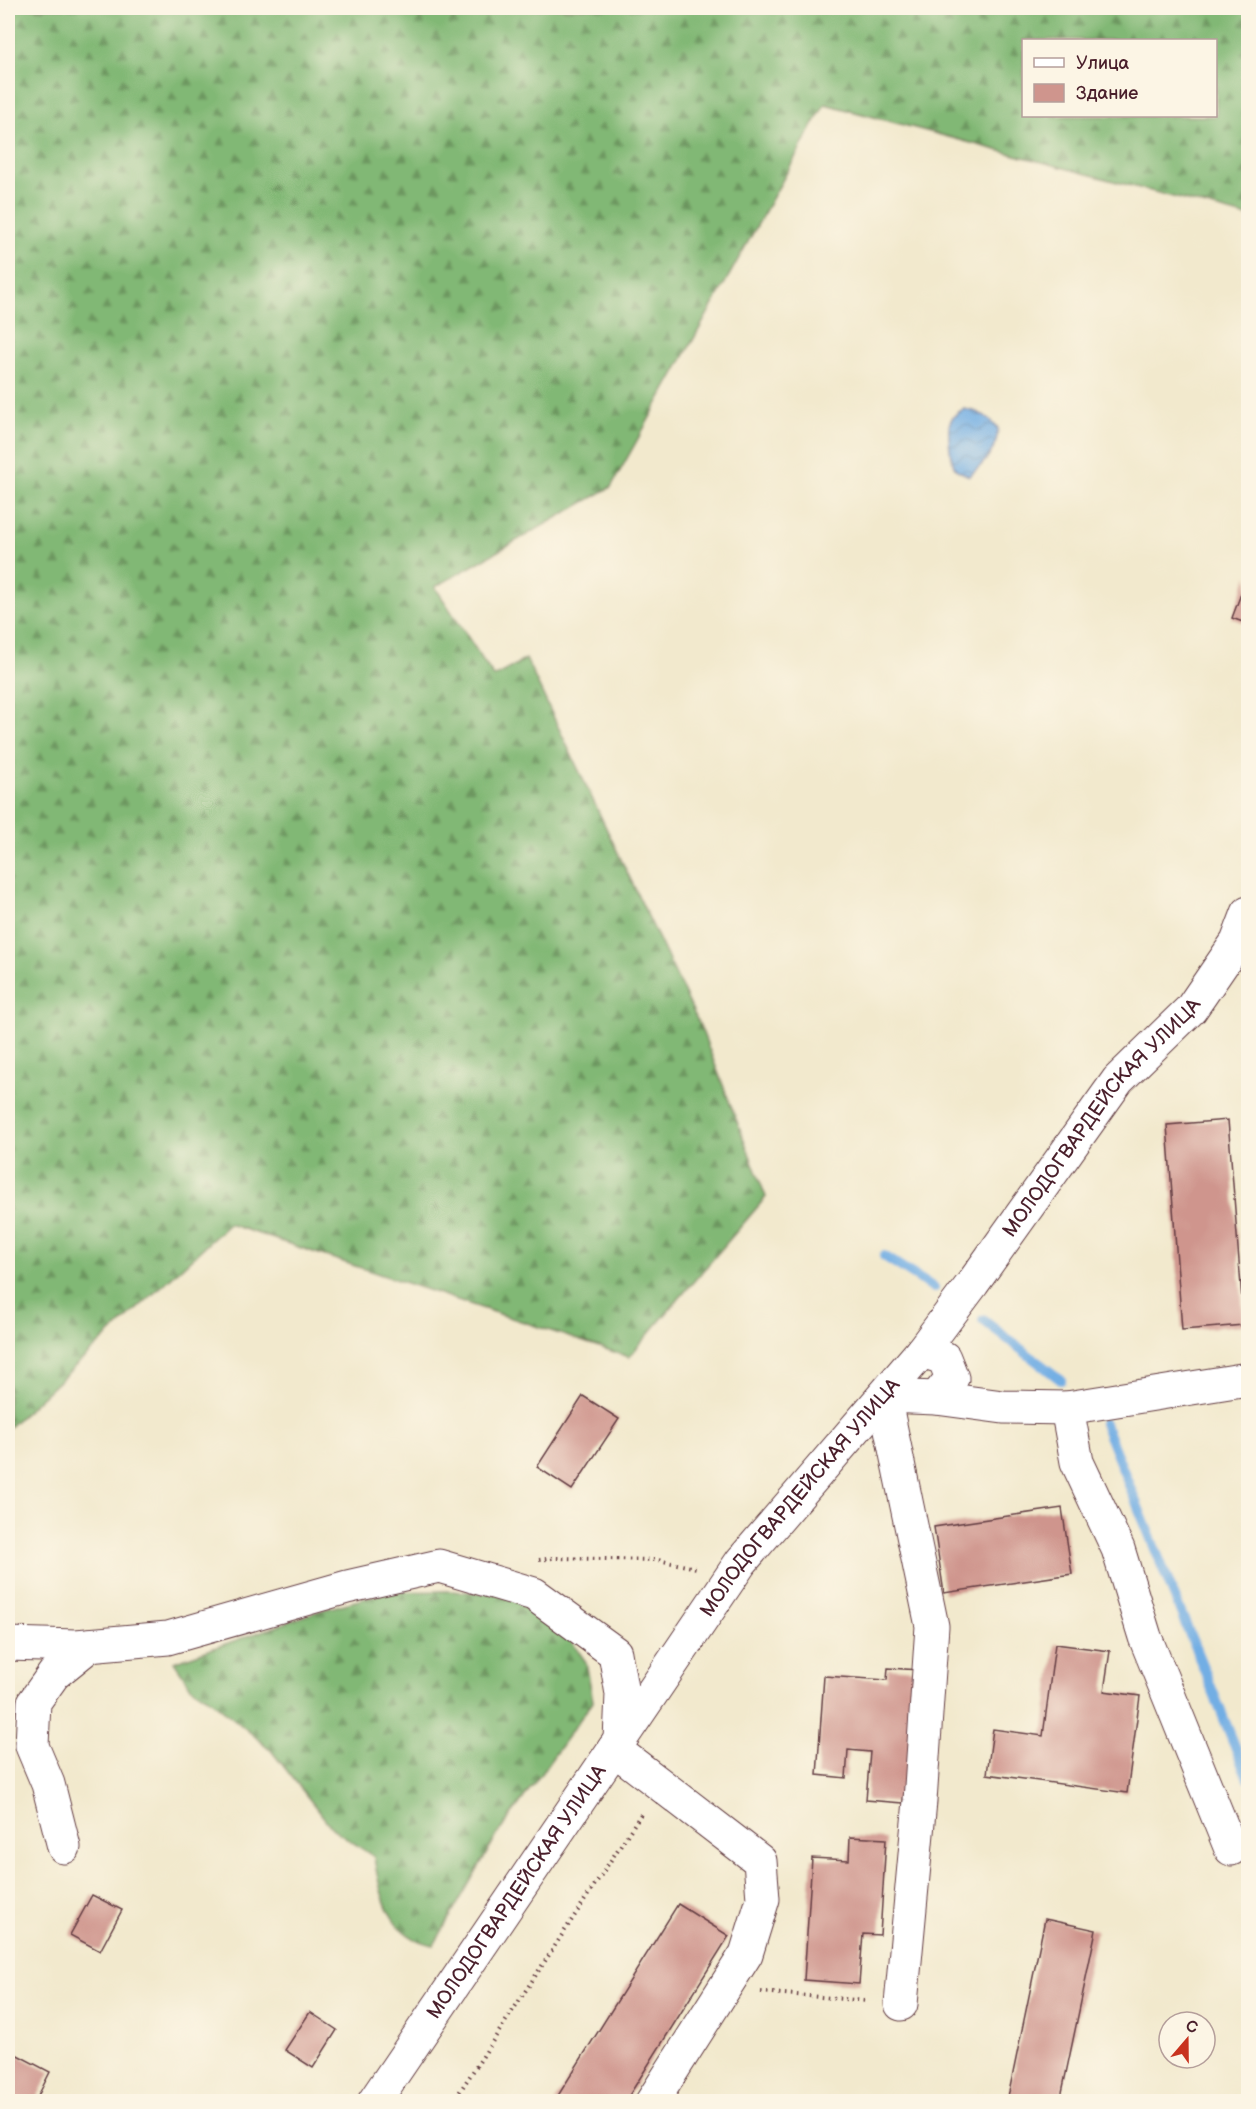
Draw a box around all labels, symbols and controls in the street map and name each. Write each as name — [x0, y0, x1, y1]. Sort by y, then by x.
legend — [1022, 39, 1217, 117]
text: Улица — [1076, 53, 1130, 74]
text: Здание — [1076, 83, 1138, 104]
street label: МОЛОДОГВАРДЕЙСКАЯ УЛИЦА — [998, 993, 1207, 1242]
street label: МОЛОДОГВАРДЕЙСКАЯ УЛИЦА — [695, 1373, 906, 1622]
street label: МОЛОДОГВАРДЕЙСКАЯ УЛИЦА — [422, 1760, 612, 2024]
north arrow — [1157, 2010, 1217, 2070]
text: С — [1183, 2016, 1200, 2038]

